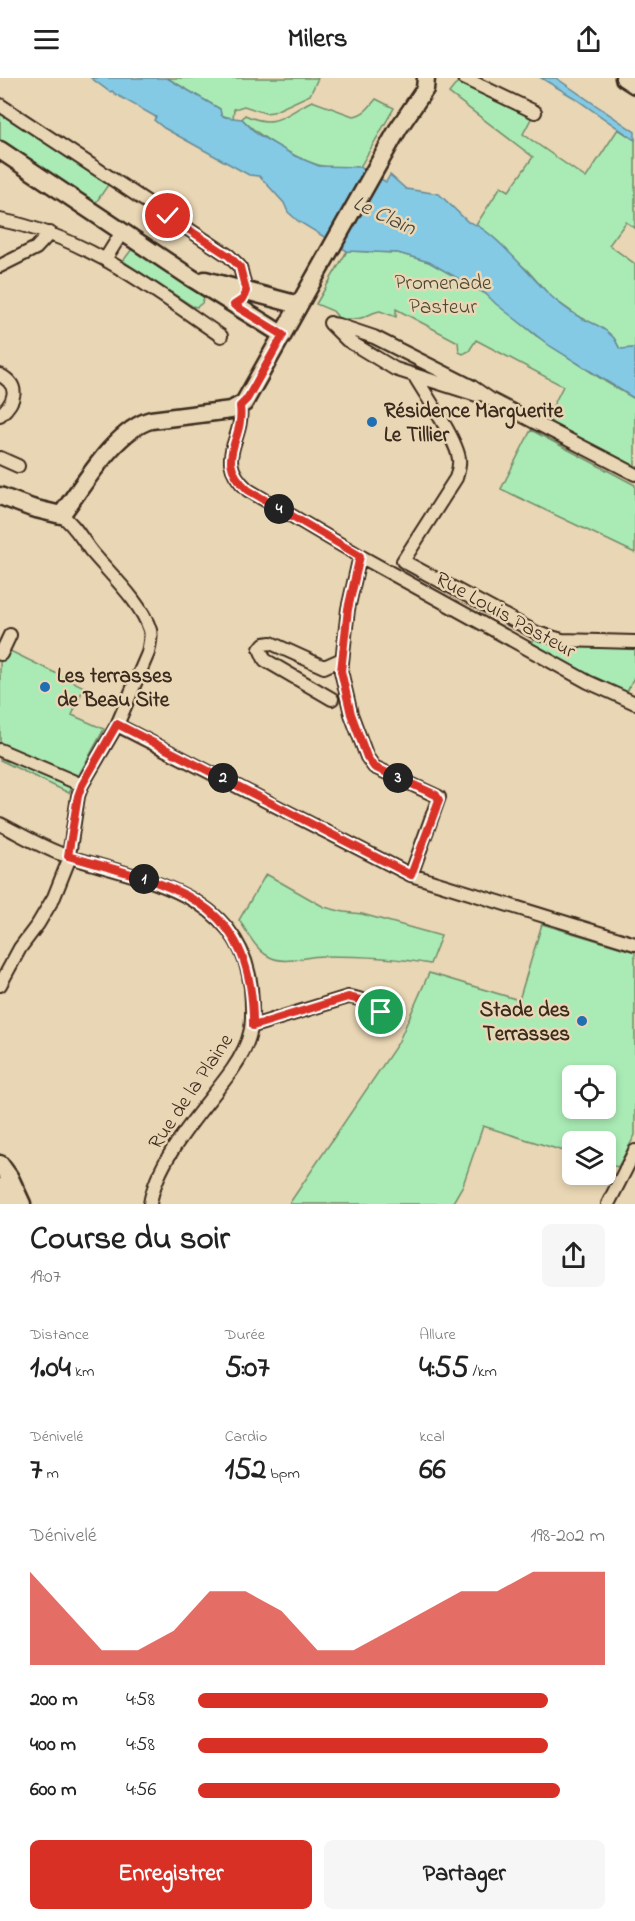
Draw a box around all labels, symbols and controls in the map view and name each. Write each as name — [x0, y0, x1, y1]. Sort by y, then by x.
text: Milers — [288, 20, 348, 59]
icon: menu — [30, 23, 63, 56]
icon: share — [572, 23, 605, 56]
water label: Le Clain — [347, 188, 421, 246]
pin — [142, 190, 193, 241]
icon: check — [151, 199, 184, 232]
park label: Promenade Pasteur — [395, 269, 492, 323]
place label: Résidence Marguerite Le Tillier — [384, 397, 564, 451]
marker: Résidence Marguerite Le Tillier — [365, 415, 379, 429]
pin: 4 — [264, 494, 294, 524]
text: 4 — [276, 497, 282, 521]
street label: Rue Louis Pasteur — [429, 565, 581, 667]
place label: Les terrasses de Beau Site — [57, 662, 173, 716]
marker: Les terrasses de Beau Site — [38, 680, 52, 694]
pin: 2 — [208, 763, 238, 793]
pin: 3 — [383, 763, 413, 793]
text: 2 — [219, 766, 227, 790]
text: 3 — [395, 766, 401, 790]
pin: 1 — [129, 864, 159, 894]
text: 1 — [141, 867, 147, 891]
pin — [355, 986, 406, 1037]
icon: arrive — [364, 995, 397, 1028]
place label: Stade des Terrasses — [480, 996, 570, 1050]
marker: Stade des Terrasses — [575, 1014, 589, 1028]
street label: Rue de la Plaine — [142, 1028, 242, 1156]
map controls — [562, 1065, 616, 1185]
button: locate — [562, 1065, 616, 1119]
button: layers — [562, 1131, 616, 1185]
text: Course du soir — [30, 1216, 230, 1264]
button: share — [542, 1224, 605, 1287]
text: 19:07 — [30, 1263, 61, 1292]
text: Distance — [30, 1323, 89, 1347]
text: Durée — [225, 1323, 265, 1347]
text: Allure — [419, 1323, 456, 1347]
text: 1.04 — [30, 1347, 71, 1391]
text: 5:07 — [225, 1347, 270, 1391]
text: 4:55 — [419, 1347, 469, 1391]
text: km — [71, 1360, 94, 1384]
text: /km — [469, 1360, 497, 1384]
text: Dénivelé — [30, 1425, 83, 1449]
text: Cardio — [225, 1425, 267, 1449]
text: kcal — [419, 1425, 445, 1449]
text: 7 — [30, 1449, 42, 1493]
text: 152 — [225, 1449, 266, 1493]
text: 66 — [419, 1449, 446, 1493]
text: m — [42, 1462, 59, 1486]
text: bpm — [266, 1462, 300, 1486]
text: Dénivelé — [30, 1522, 97, 1551]
text: 198–202 m — [530, 1522, 605, 1551]
text: 200 m — [30, 1686, 78, 1715]
text: 4:58 — [126, 1686, 155, 1715]
text: 400 m — [30, 1731, 76, 1760]
text: 4:58 — [126, 1731, 155, 1760]
text: 600 m — [30, 1776, 77, 1805]
text: 4:56 — [126, 1776, 156, 1805]
button: Enregistrer — [30, 1840, 312, 1909]
button: Partager — [324, 1840, 605, 1909]

